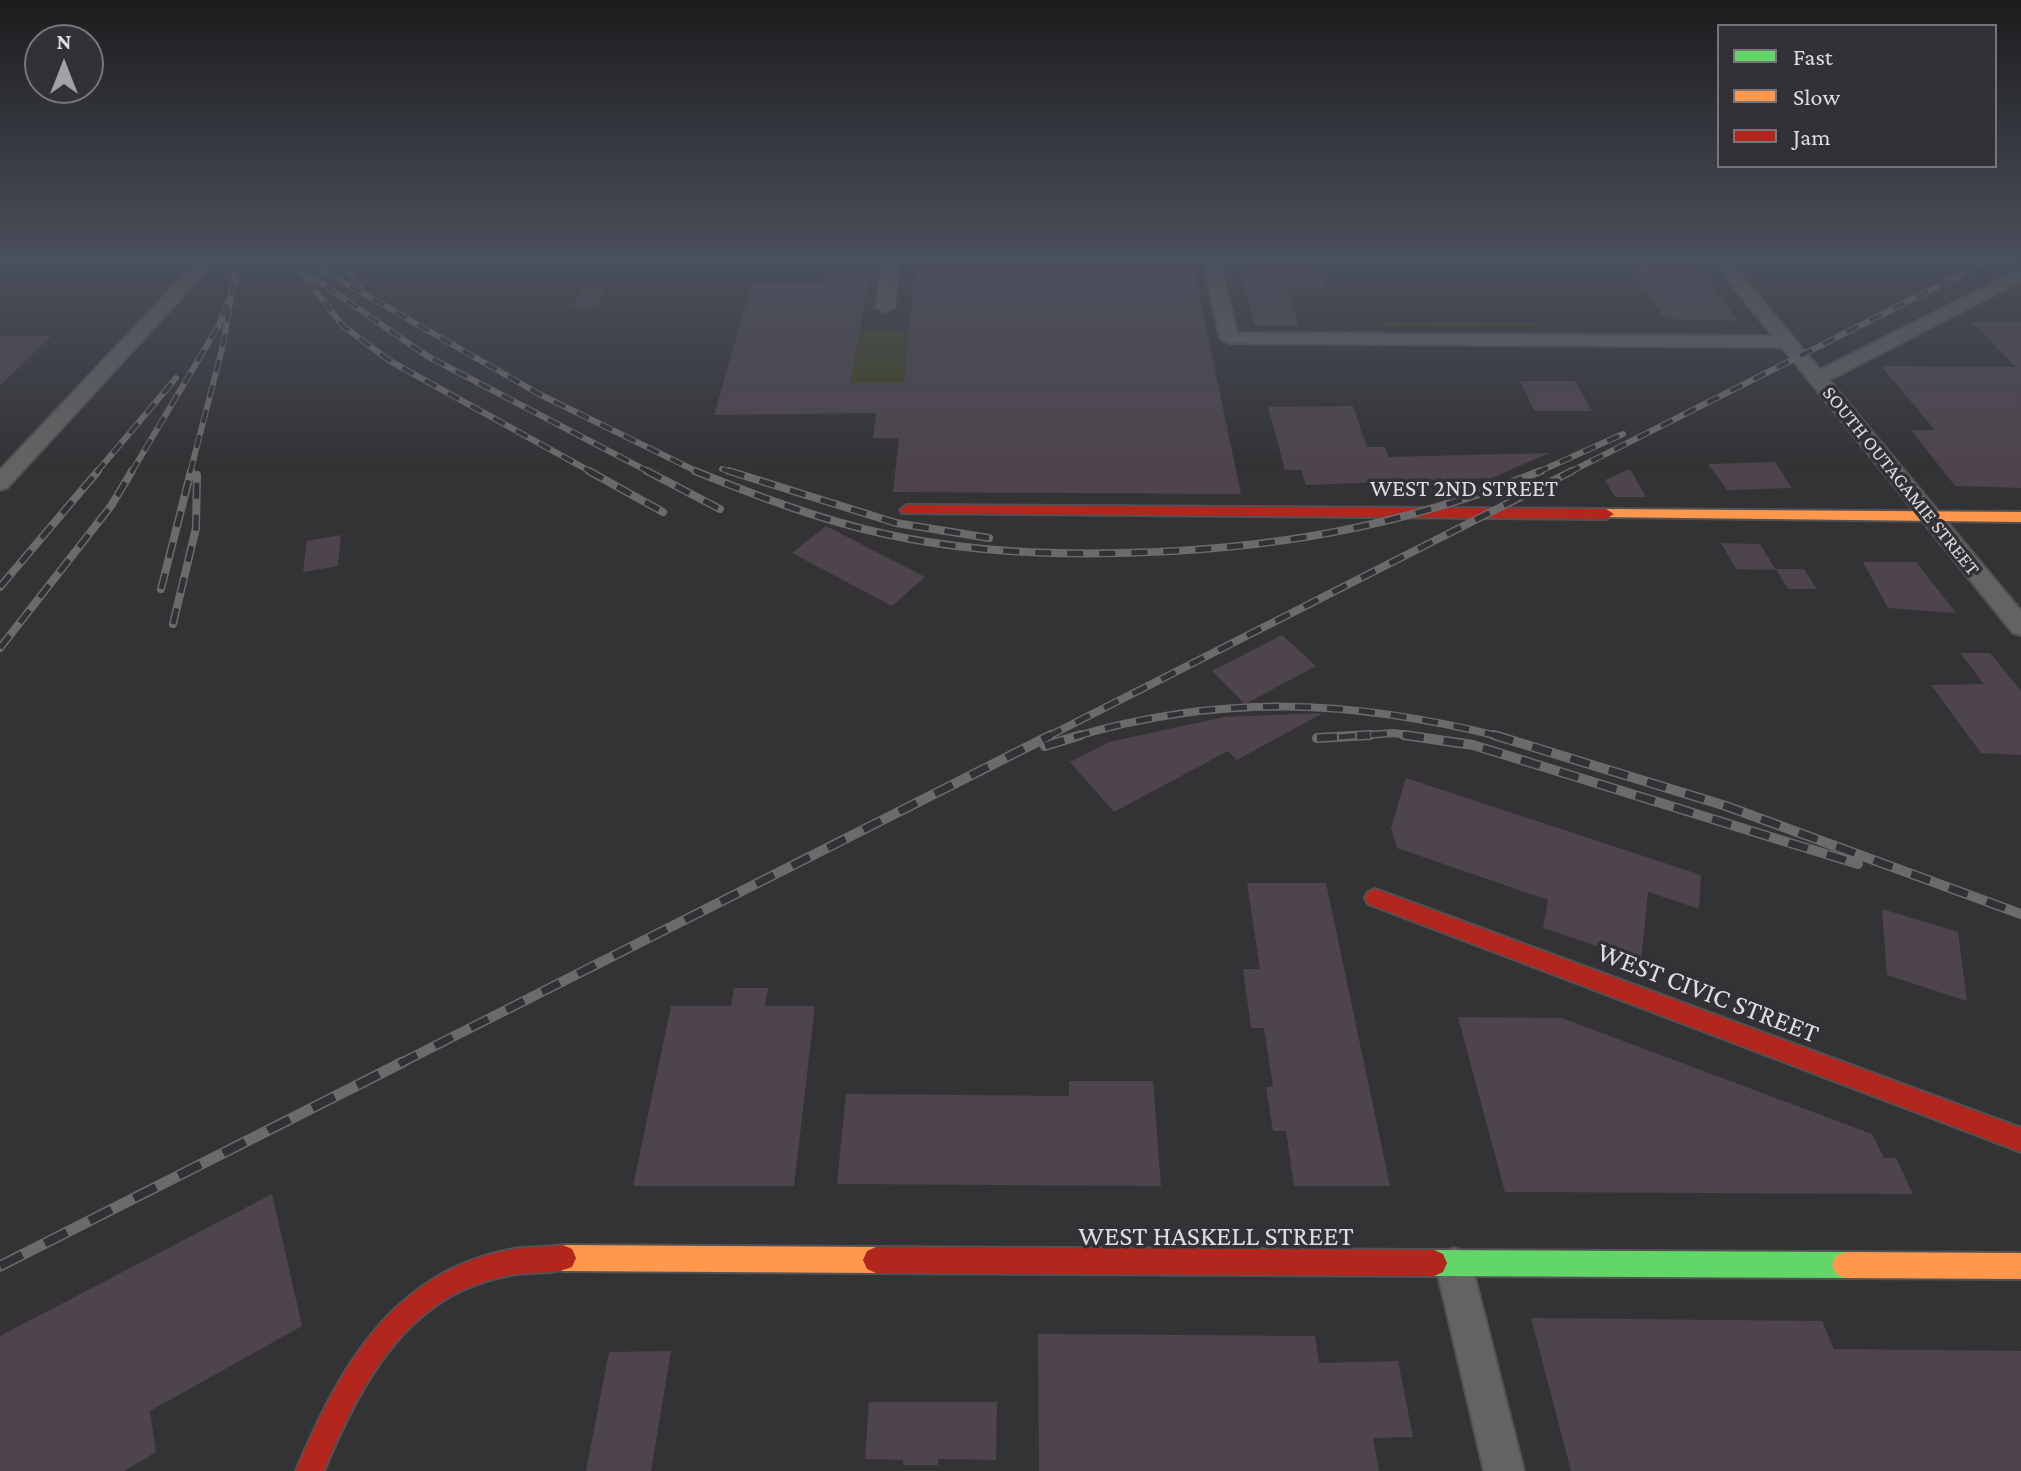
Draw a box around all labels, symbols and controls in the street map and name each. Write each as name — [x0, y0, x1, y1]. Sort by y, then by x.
north arrow — [24, 24, 104, 104]
legend — [1717, 24, 1997, 168]
text: N — [57, 29, 72, 54]
text: Fast — [1793, 43, 1833, 70]
text: Slow — [1793, 83, 1840, 110]
text: Jam — [1793, 123, 1831, 150]
street label: SOUTH OUTAGAMIE STREET — [1817, 382, 1985, 580]
street label: WEST 2ND STREET — [1370, 475, 1558, 503]
street label: WEST CIVIC STREET — [1592, 935, 1824, 1051]
street label: WEST HASKELL STREET — [1078, 1219, 1354, 1253]

